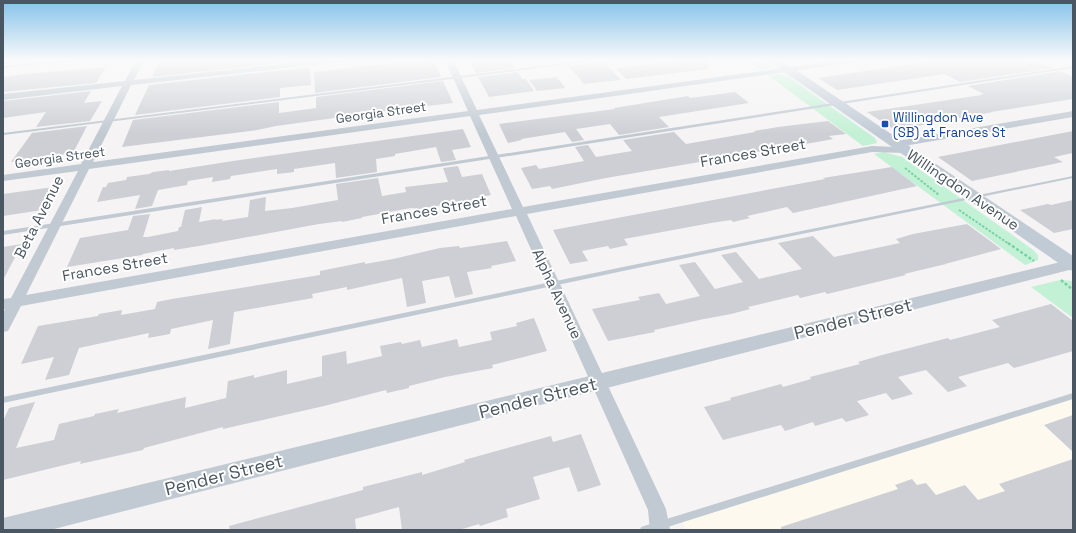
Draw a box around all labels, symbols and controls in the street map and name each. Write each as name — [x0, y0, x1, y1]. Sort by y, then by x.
street label: Georgia Street — [335, 98, 427, 127]
place label: Willingdon Ave (SB) at Frances St — [893, 109, 1006, 141]
marker: Willingdon Ave (SB) at Frances St — [880, 119, 890, 129]
street label: Frances Street — [699, 134, 807, 171]
street label: Georgia Street — [14, 143, 106, 172]
street label: Willingdon Avenue — [903, 145, 1023, 234]
street label: Beta Avenue — [10, 172, 68, 261]
street label: Frances Street — [380, 191, 488, 228]
street label: Alpha Avenue — [528, 246, 587, 342]
street label: Frances Street — [61, 248, 169, 285]
street label: Pender Street — [791, 293, 914, 344]
street label: Pender Street — [476, 372, 599, 423]
street label: Pender Street — [162, 449, 285, 500]

